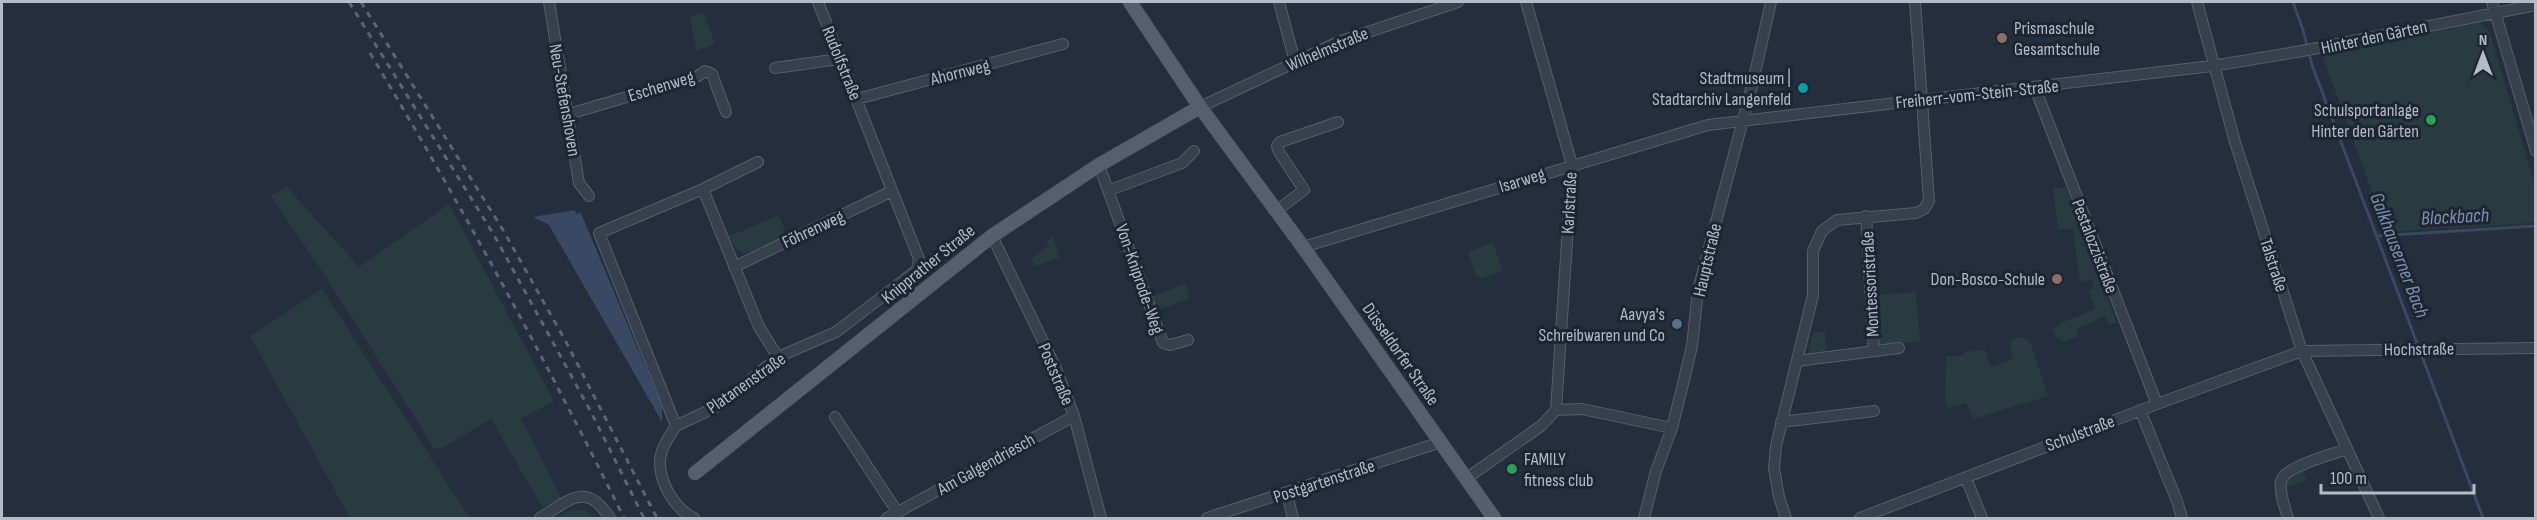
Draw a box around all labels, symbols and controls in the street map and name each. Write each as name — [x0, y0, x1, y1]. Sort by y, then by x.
street label: Hinter den Gärten — [2319, 16, 2429, 59]
place label: Prismaschule Gesamtschule — [2014, 18, 2100, 60]
street label: Rudolfstraße — [817, 23, 866, 103]
street label: Wilhelmstraße — [1283, 23, 1371, 76]
north arrow — [2453, 24, 2513, 84]
marker: Prismaschule Gesamtschule — [1995, 31, 2009, 45]
text: N — [2479, 31, 2487, 50]
street label: Neu-Stefenshoven — [544, 42, 585, 158]
street label: Ahornweg — [927, 55, 992, 90]
street label: Eschenweg — [625, 66, 697, 106]
place label: Stadtmuseum | Stadtarchiv Langenfeld — [1652, 68, 1791, 110]
street label: Freiherr-vom-Stein-Straße — [1894, 75, 2060, 114]
marker: Stadtmuseum | Stadtarchiv Langenfeld — [1796, 81, 1810, 95]
place label: Schulsportanlage Hinter den Gärten — [2311, 100, 2419, 142]
marker: Schulsportanlage Hinter den Gärten — [2424, 113, 2438, 127]
street label: Isarweg — [1497, 164, 1548, 197]
street label: Karlstraße — [1557, 171, 1582, 235]
water label: Galkhauserner Bach — [2364, 189, 2434, 321]
street label: Pestalozzistraße — [2067, 196, 2122, 296]
water label: Blockbach — [2420, 203, 2490, 231]
street label: Föhrenweg — [779, 206, 848, 253]
street label: Knipprather Straße — [877, 220, 979, 308]
street label: Von-Kniprode-Weg — [1111, 221, 1168, 337]
street label: Hauptstraße — [1689, 221, 1726, 299]
street label: Montessoristraße — [1857, 231, 1884, 337]
street label: Talstraße — [2255, 236, 2292, 295]
place label: Don-Bosco-Schule — [1931, 269, 2045, 290]
marker: Don-Bosco-Schule — [2050, 272, 2064, 286]
street label: Düsseldorfer Straße — [1358, 299, 1444, 409]
place label: Aavya's Schreibwaren und Co — [1538, 304, 1665, 346]
marker: Aavya's Schreibwaren und Co — [1670, 317, 1684, 331]
street label: Hochstraße — [2384, 338, 2454, 361]
street label: Poststraße — [1033, 340, 1078, 408]
street label: Platanenstraße — [703, 349, 790, 418]
street label: Schulstraße — [2043, 411, 2118, 456]
street label: Am Galgendriesch — [933, 429, 1039, 500]
place label: FAMILY fitness club — [1524, 449, 1593, 491]
street label: Postgartenstraße — [1271, 455, 1377, 508]
scale bar — [2321, 457, 2474, 495]
marker: FAMILY fitness club — [1505, 462, 1519, 476]
text: 100 m — [2330, 468, 2367, 489]

